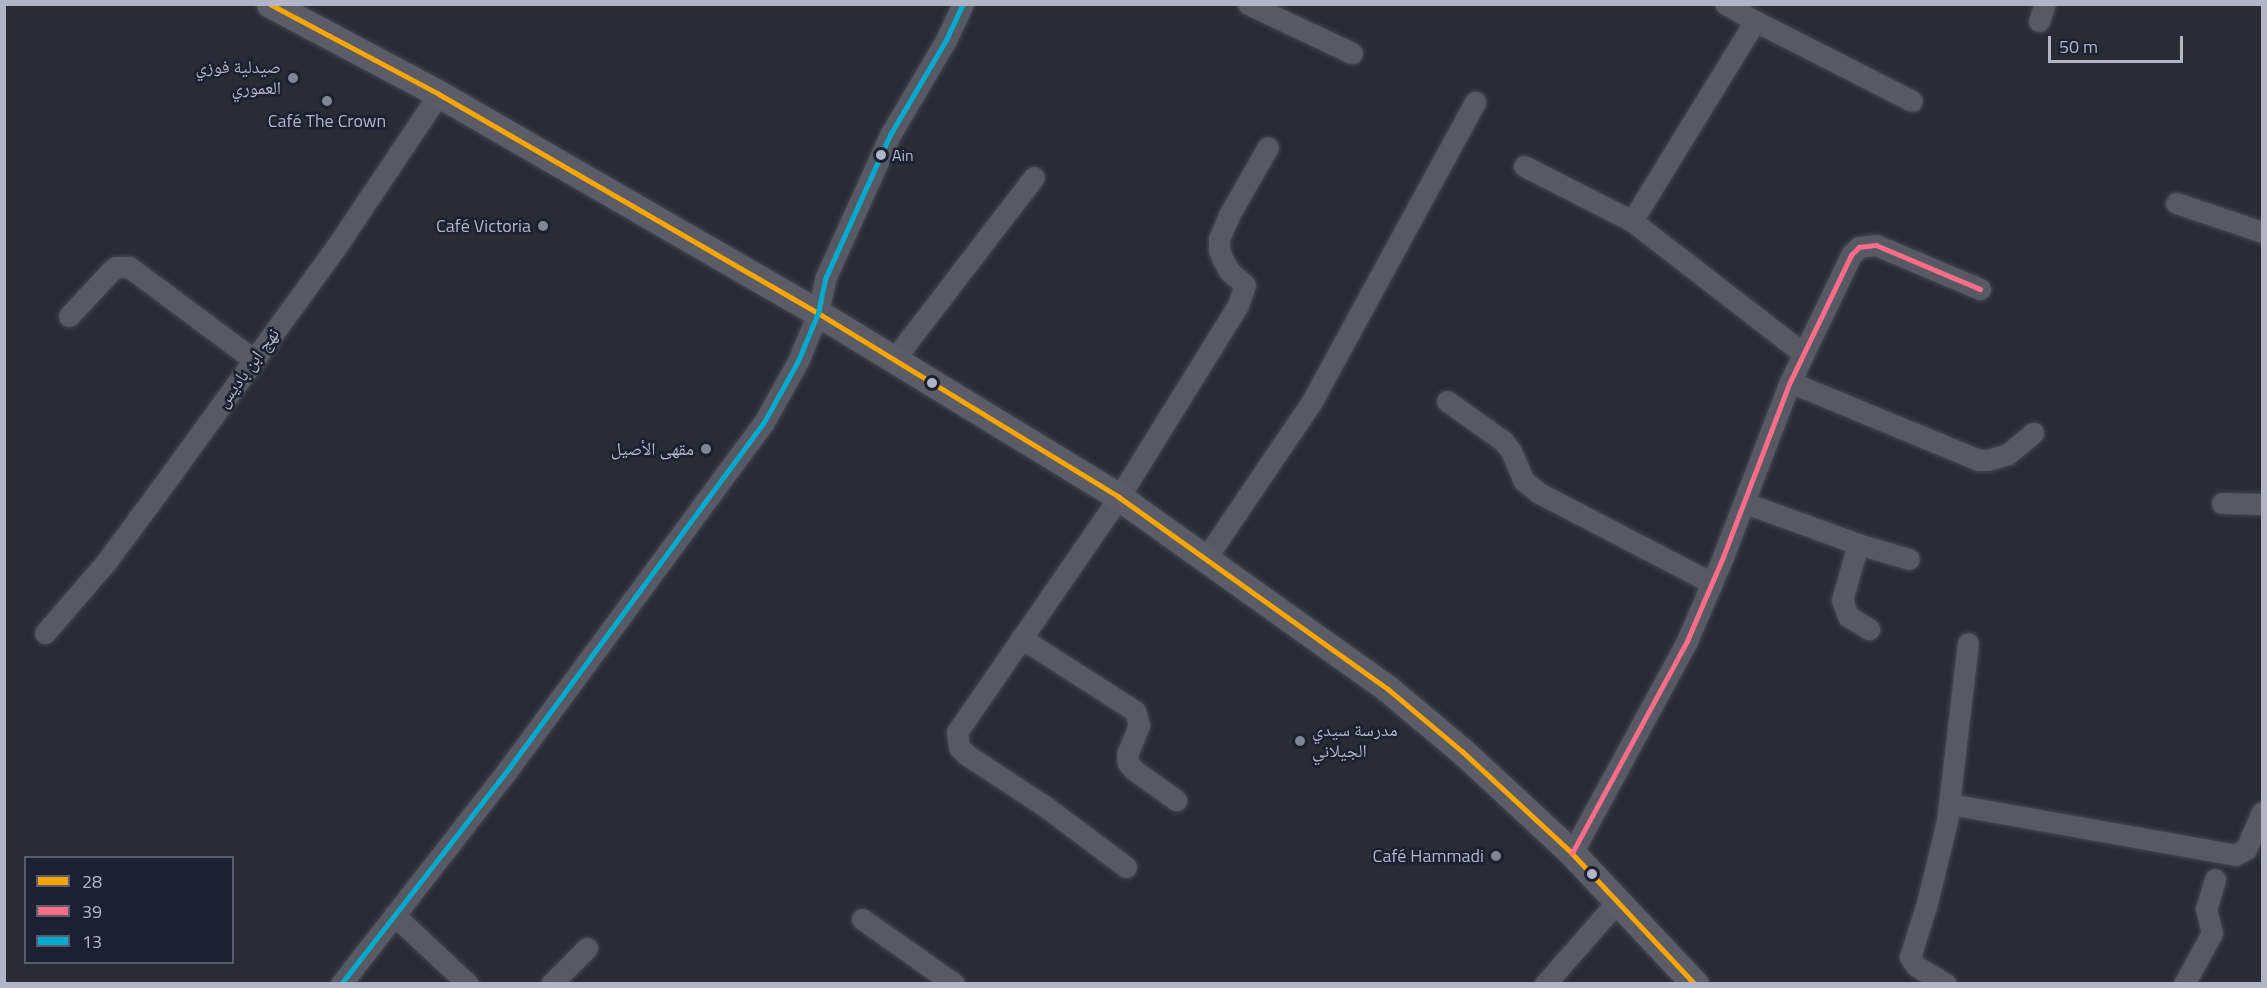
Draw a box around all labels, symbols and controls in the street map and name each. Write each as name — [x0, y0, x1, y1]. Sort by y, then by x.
scale bar — [2051, 24, 2186, 62]
text: 50 m — [2059, 33, 2098, 60]
place label: صيدلية فوزي العموري — [195, 57, 281, 100]
marker: صيدلية فوزي العموري — [286, 71, 300, 85]
marker: Café The Crown — [320, 94, 334, 108]
place label: Café The Crown — [268, 110, 386, 132]
place label: Ain — [892, 145, 914, 165]
marker: Ain — [875, 149, 887, 161]
place label: Café Victoria — [436, 215, 531, 237]
marker: Café Victoria — [536, 219, 550, 233]
street label: نهج ابن باديس — [212, 324, 284, 412]
unlabelled marker — [926, 377, 938, 389]
place label: مقهى الأصيل — [611, 438, 694, 460]
marker: مقهى الأصيل — [699, 442, 713, 456]
place label: مدرسة سيدي الجيلاني — [1312, 720, 1398, 762]
marker: مدرسة سيدي الجيلاني — [1293, 734, 1307, 748]
place label: Café Hammadi — [1373, 845, 1484, 867]
marker: Café Hammadi — [1489, 849, 1503, 863]
legend — [24, 856, 234, 964]
text: 28 — [82, 868, 102, 895]
unlabelled marker — [1586, 868, 1598, 880]
text: 39 — [82, 898, 102, 925]
text: 13 — [82, 928, 102, 955]

